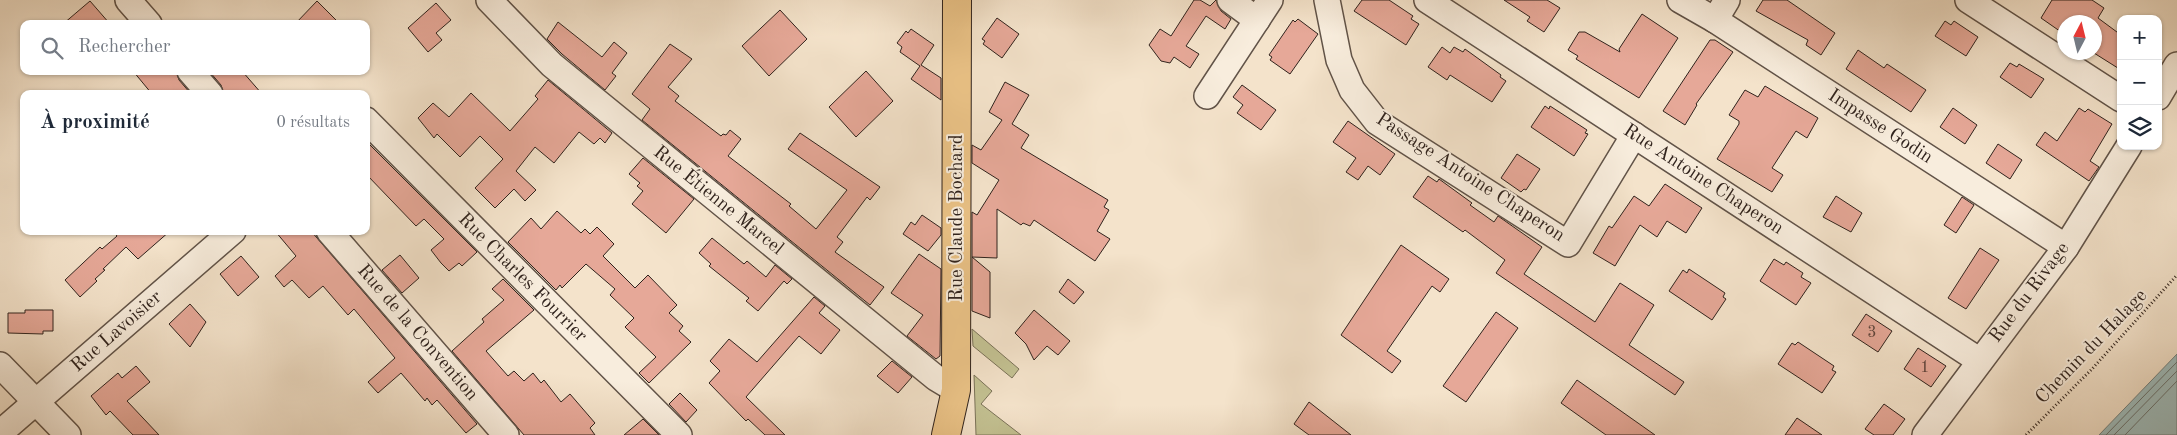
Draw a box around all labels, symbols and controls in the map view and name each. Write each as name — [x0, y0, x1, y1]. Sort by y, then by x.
north arrow — [2057, 15, 2102, 60]
map controls — [2117, 15, 2162, 150]
button: + — [2117, 15, 2162, 60]
search box — [20, 20, 370, 75]
icon: search — [38, 34, 66, 62]
text: Rechercher — [78, 38, 171, 57]
button: − — [2117, 60, 2162, 105]
street label: Impasse Godin — [1824, 86, 1936, 168]
button: layers — [2117, 105, 2162, 150]
street label: Passage Antoine Chaperon — [1372, 110, 1568, 246]
text: À proximité — [40, 112, 150, 133]
text: 0 résultats — [276, 115, 350, 131]
street label: Rue Antoine Chaperon — [1620, 121, 1786, 239]
street label: Rue Claude Bochard — [948, 134, 967, 302]
street label: Rue Étienne Marcel — [649, 140, 789, 259]
street label: Rue Charles Fourrier — [454, 210, 590, 346]
street label: Rue du Rivage — [1986, 239, 2074, 347]
street label: Rue de la Convention — [353, 261, 481, 405]
street label: Chemin du Halage — [2033, 286, 2151, 408]
street label: Rue Lavoisier — [68, 288, 166, 376]
house number: 3 — [1867, 325, 1877, 341]
house number: 1 — [1920, 360, 1930, 376]

